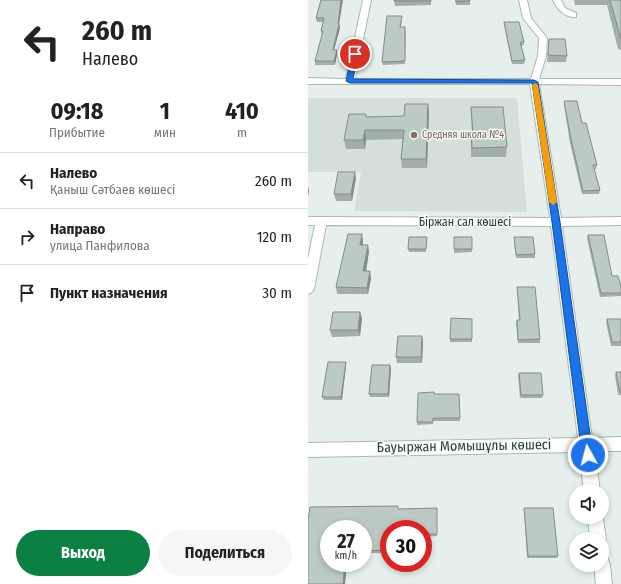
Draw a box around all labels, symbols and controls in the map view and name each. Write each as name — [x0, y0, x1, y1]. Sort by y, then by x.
text: 260 m — [82, 14, 152, 47]
icon: left — [16, 16, 68, 68]
pin — [338, 37, 372, 71]
icon: arrive — [344, 43, 366, 65]
text: Налево — [82, 48, 138, 70]
text: 09:18 — [51, 97, 103, 125]
text: 1 — [160, 97, 170, 125]
text: 410 — [225, 97, 259, 125]
text: Прибытие — [49, 125, 105, 140]
text: мин — [154, 125, 176, 140]
text: m — [237, 125, 247, 140]
place label: Средняя школа №4 — [422, 129, 504, 141]
marker: Средняя школа №4 — [409, 130, 419, 140]
text: Налево — [50, 164, 97, 182]
icon: left — [16, 170, 38, 192]
text: 260 m — [255, 172, 292, 190]
text: Қаныш Сәтбаев көшесі — [50, 182, 175, 197]
street label: Біржан сал көшесі — [419, 215, 511, 229]
text: Направо — [50, 220, 105, 238]
icon: right — [16, 226, 38, 248]
text: 120 m — [257, 228, 292, 246]
text: улица Панфилова — [50, 238, 150, 253]
icon: arrive — [16, 282, 38, 304]
text: Пункт назначения — [50, 284, 168, 302]
text: 30 m — [262, 284, 292, 302]
position arrow — [567, 434, 609, 476]
street label: Бауыржан Момышұлы көшесі — [377, 436, 551, 456]
map controls — [569, 484, 609, 572]
button: sound — [569, 484, 609, 524]
speed limit sign: 30 — [380, 520, 432, 572]
text: 27 — [337, 529, 355, 553]
button: Выход — [16, 530, 150, 576]
button: Поделиться — [158, 530, 292, 576]
button: layers — [569, 532, 609, 572]
text: km/h — [335, 550, 357, 562]

